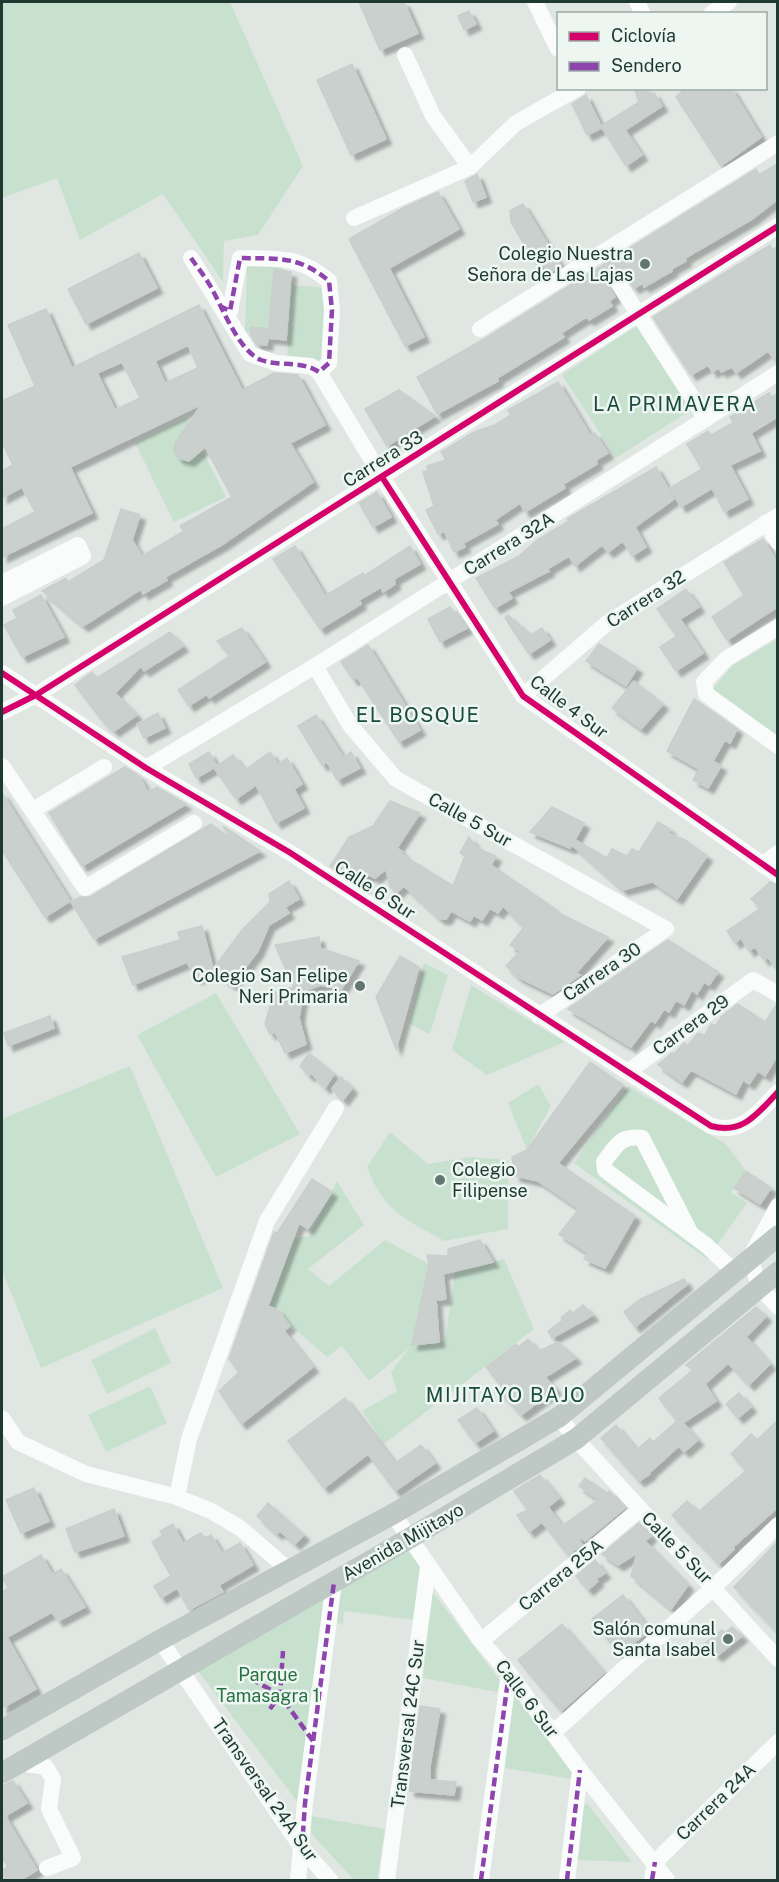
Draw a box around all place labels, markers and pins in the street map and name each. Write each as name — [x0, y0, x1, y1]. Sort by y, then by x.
place label: Colegio Nuestra Señora de Las Lajas — [467, 243, 633, 285]
marker: Colegio Nuestra Señora de Las Lajas — [638, 257, 652, 271]
place label: Colegio San Felipe Neri Primaria — [192, 965, 348, 1007]
marker: Colegio San Felipe Neri Primaria — [353, 979, 367, 993]
place label: Colegio Filipense — [452, 1159, 528, 1201]
marker: Colegio Filipense — [433, 1173, 447, 1187]
place label: Salón comunal Santa Isabel — [593, 1618, 716, 1660]
marker: Salón comunal Santa Isabel — [721, 1632, 735, 1646]

